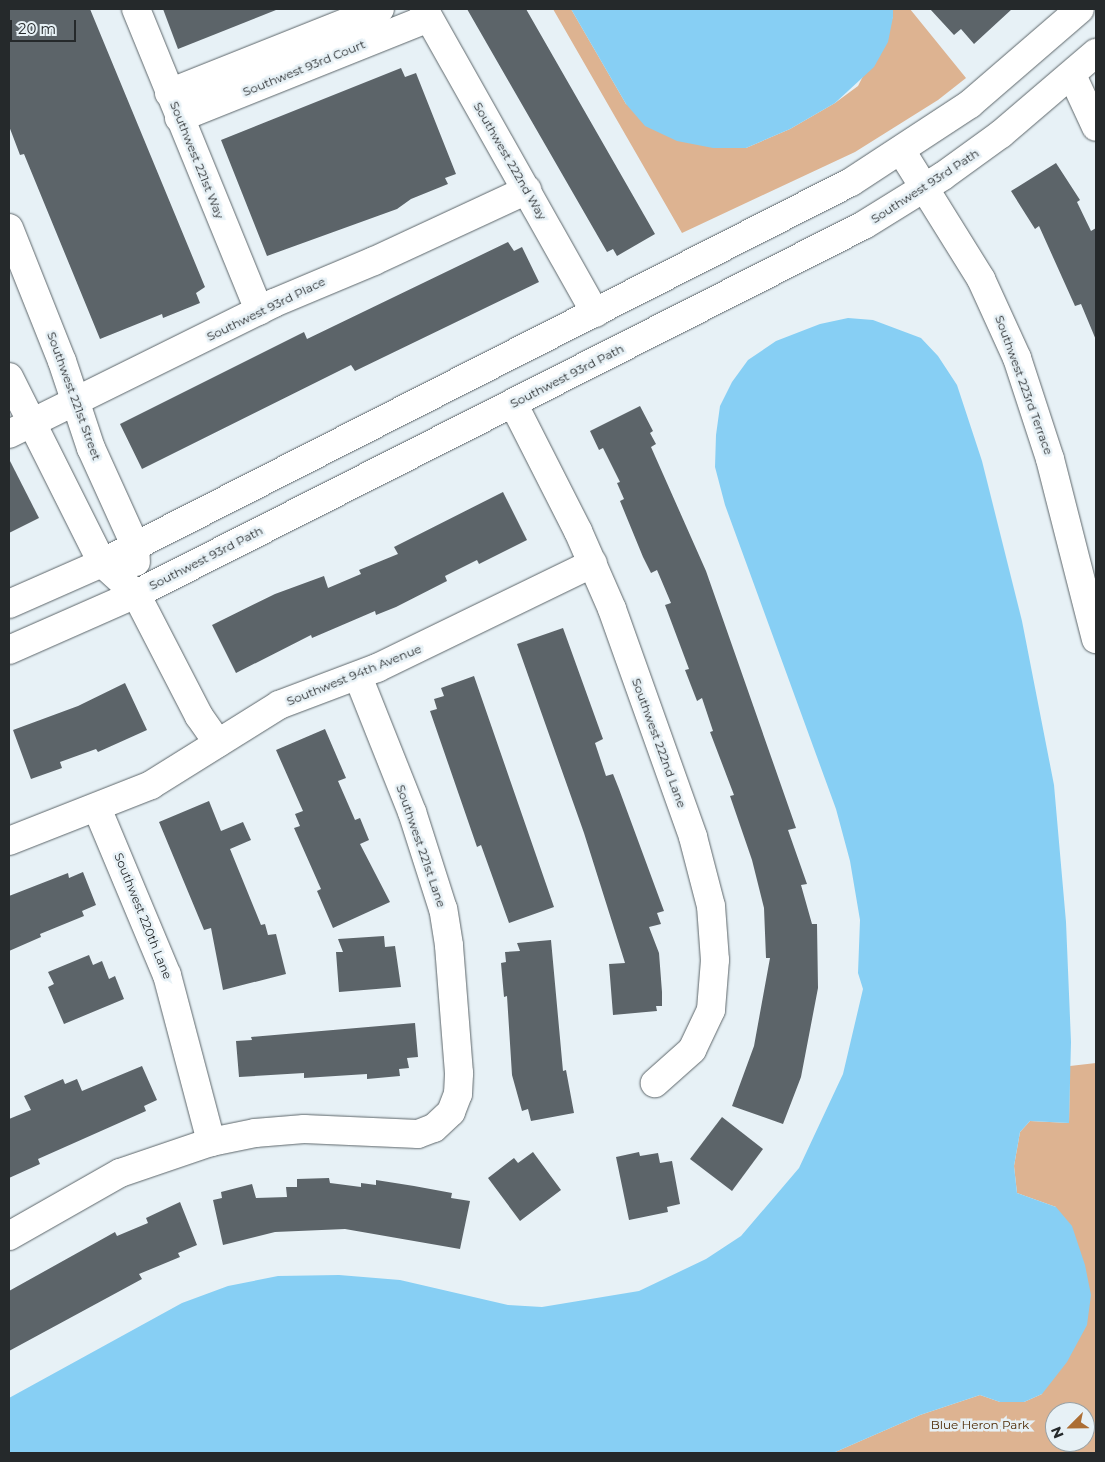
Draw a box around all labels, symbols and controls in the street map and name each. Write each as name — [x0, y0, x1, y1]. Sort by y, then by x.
scale bar — [12, 10, 79, 42]
text: 20 m — [18, 19, 56, 38]
street label: Southwest 93rd Court — [241, 37, 367, 99]
street label: Southwest 221st Way — [167, 99, 227, 221]
street label: Southwest 222nd Way — [470, 100, 550, 222]
street label: Southwest 93rd Path — [868, 146, 982, 226]
street label: Southwest 93rd Place — [204, 274, 328, 344]
street label: Southwest 223rd Terrace — [992, 313, 1056, 457]
street label: Southwest 221st Street — [44, 330, 104, 462]
street label: Southwest 93rd Path — [508, 341, 626, 411]
street label: Southwest 93rd Path — [147, 523, 265, 593]
street label: Southwest 94th Avenue — [285, 641, 423, 709]
street label: Southwest 222nd Lane — [629, 676, 689, 810]
street label: Southwest 221st Lane — [393, 783, 449, 909]
street label: Southwest 220th Lane — [111, 851, 175, 981]
north arrow — [1045, 1402, 1095, 1452]
park label: Blue Heron Park — [931, 1418, 1029, 1432]
text: N — [1047, 1424, 1068, 1441]

